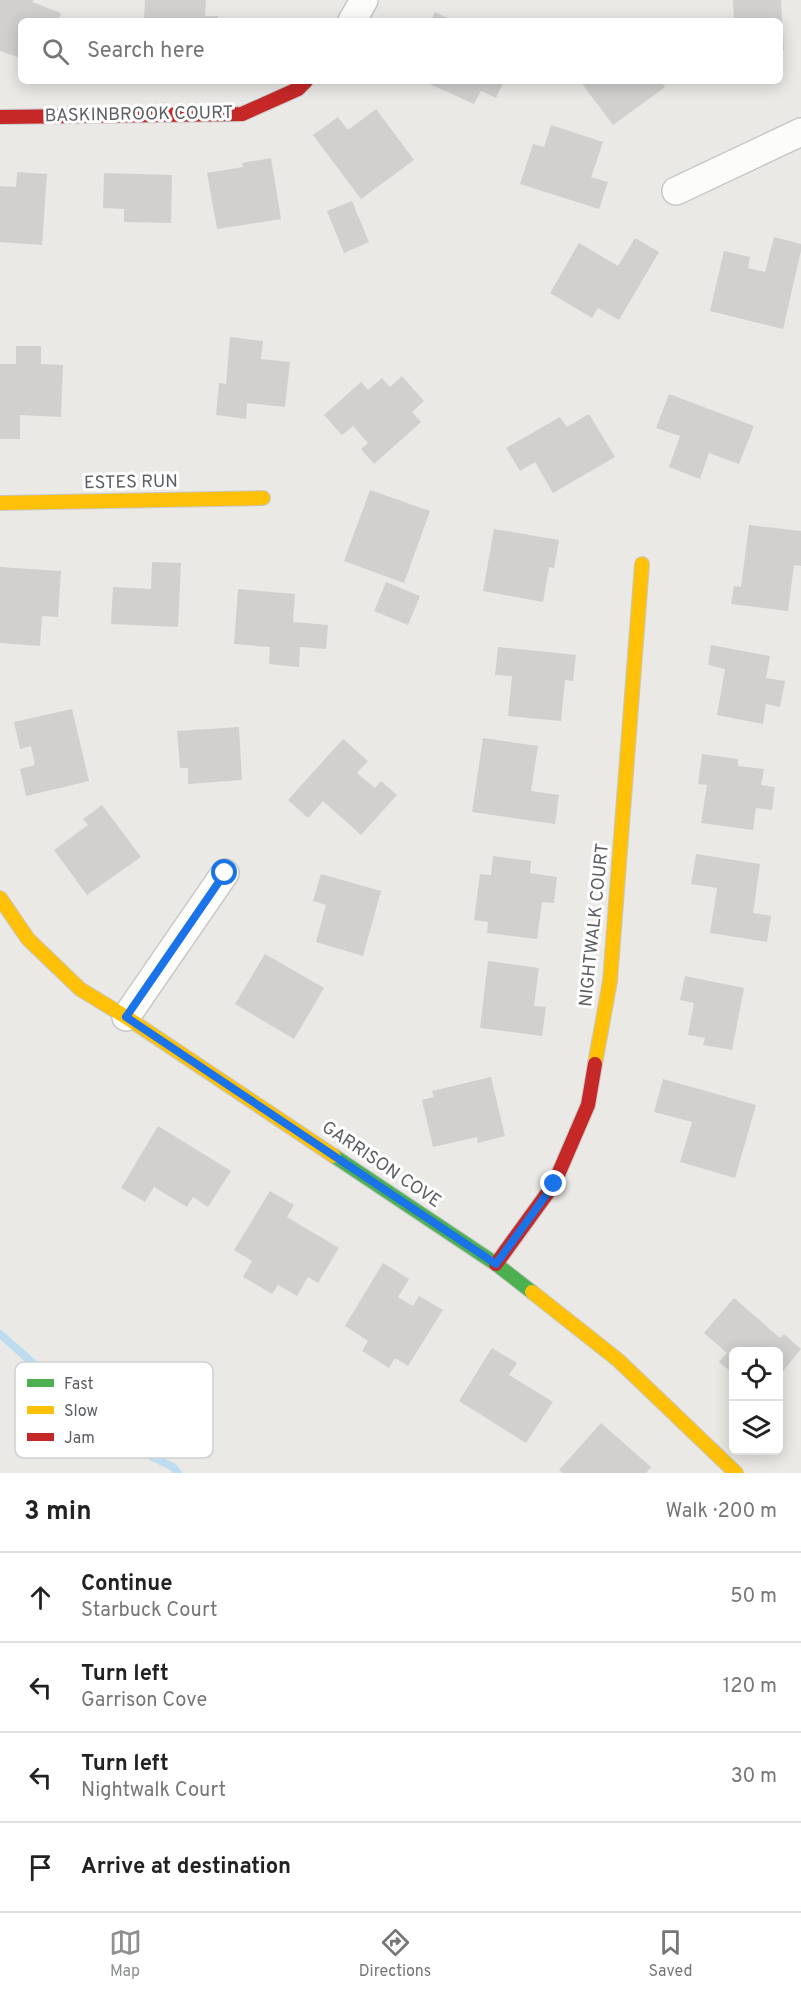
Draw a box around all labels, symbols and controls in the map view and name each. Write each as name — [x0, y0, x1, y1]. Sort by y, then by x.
search box — [18, 18, 783, 84]
icon: search — [39, 35, 72, 68]
text: Search here — [87, 38, 205, 65]
street label: BASKINBROOK COURT — [45, 102, 233, 128]
street label: ESTES RUN — [84, 471, 178, 495]
street label: NIGHTWALK COURT — [575, 842, 615, 1008]
route start — [211, 859, 237, 885]
street label: GARRISON COVE — [317, 1116, 445, 1214]
route end — [540, 1170, 566, 1196]
map controls — [729, 1347, 783, 1455]
button: locate — [729, 1347, 783, 1401]
legend — [15, 1362, 213, 1458]
text: Fast — [64, 1375, 94, 1395]
button: layers — [729, 1401, 783, 1455]
text: Slow — [64, 1402, 98, 1422]
text: Jam — [64, 1429, 95, 1449]
text: 3 min — [24, 1496, 92, 1529]
text: Walk · 200 m — [666, 1499, 777, 1525]
text: Continue — [81, 1571, 172, 1598]
icon: ahead — [24, 1581, 57, 1614]
text: 50 m — [730, 1584, 777, 1610]
text: Starbuck Court — [81, 1598, 218, 1624]
text: Turn left — [81, 1661, 169, 1688]
icon: left — [24, 1671, 57, 1704]
text: 120 m — [723, 1674, 777, 1700]
text: Garrison Cove — [81, 1688, 207, 1714]
text: Turn left — [81, 1751, 169, 1778]
icon: left — [24, 1761, 57, 1794]
text: 30 m — [731, 1764, 777, 1790]
text: Nightwalk Court — [81, 1778, 226, 1804]
icon: arrive — [24, 1851, 57, 1884]
text: Arrive at destination — [81, 1854, 291, 1881]
tab: Map — [109, 1926, 142, 1982]
tab: Directions — [359, 1926, 431, 1982]
tab: Saved — [648, 1926, 692, 1982]

